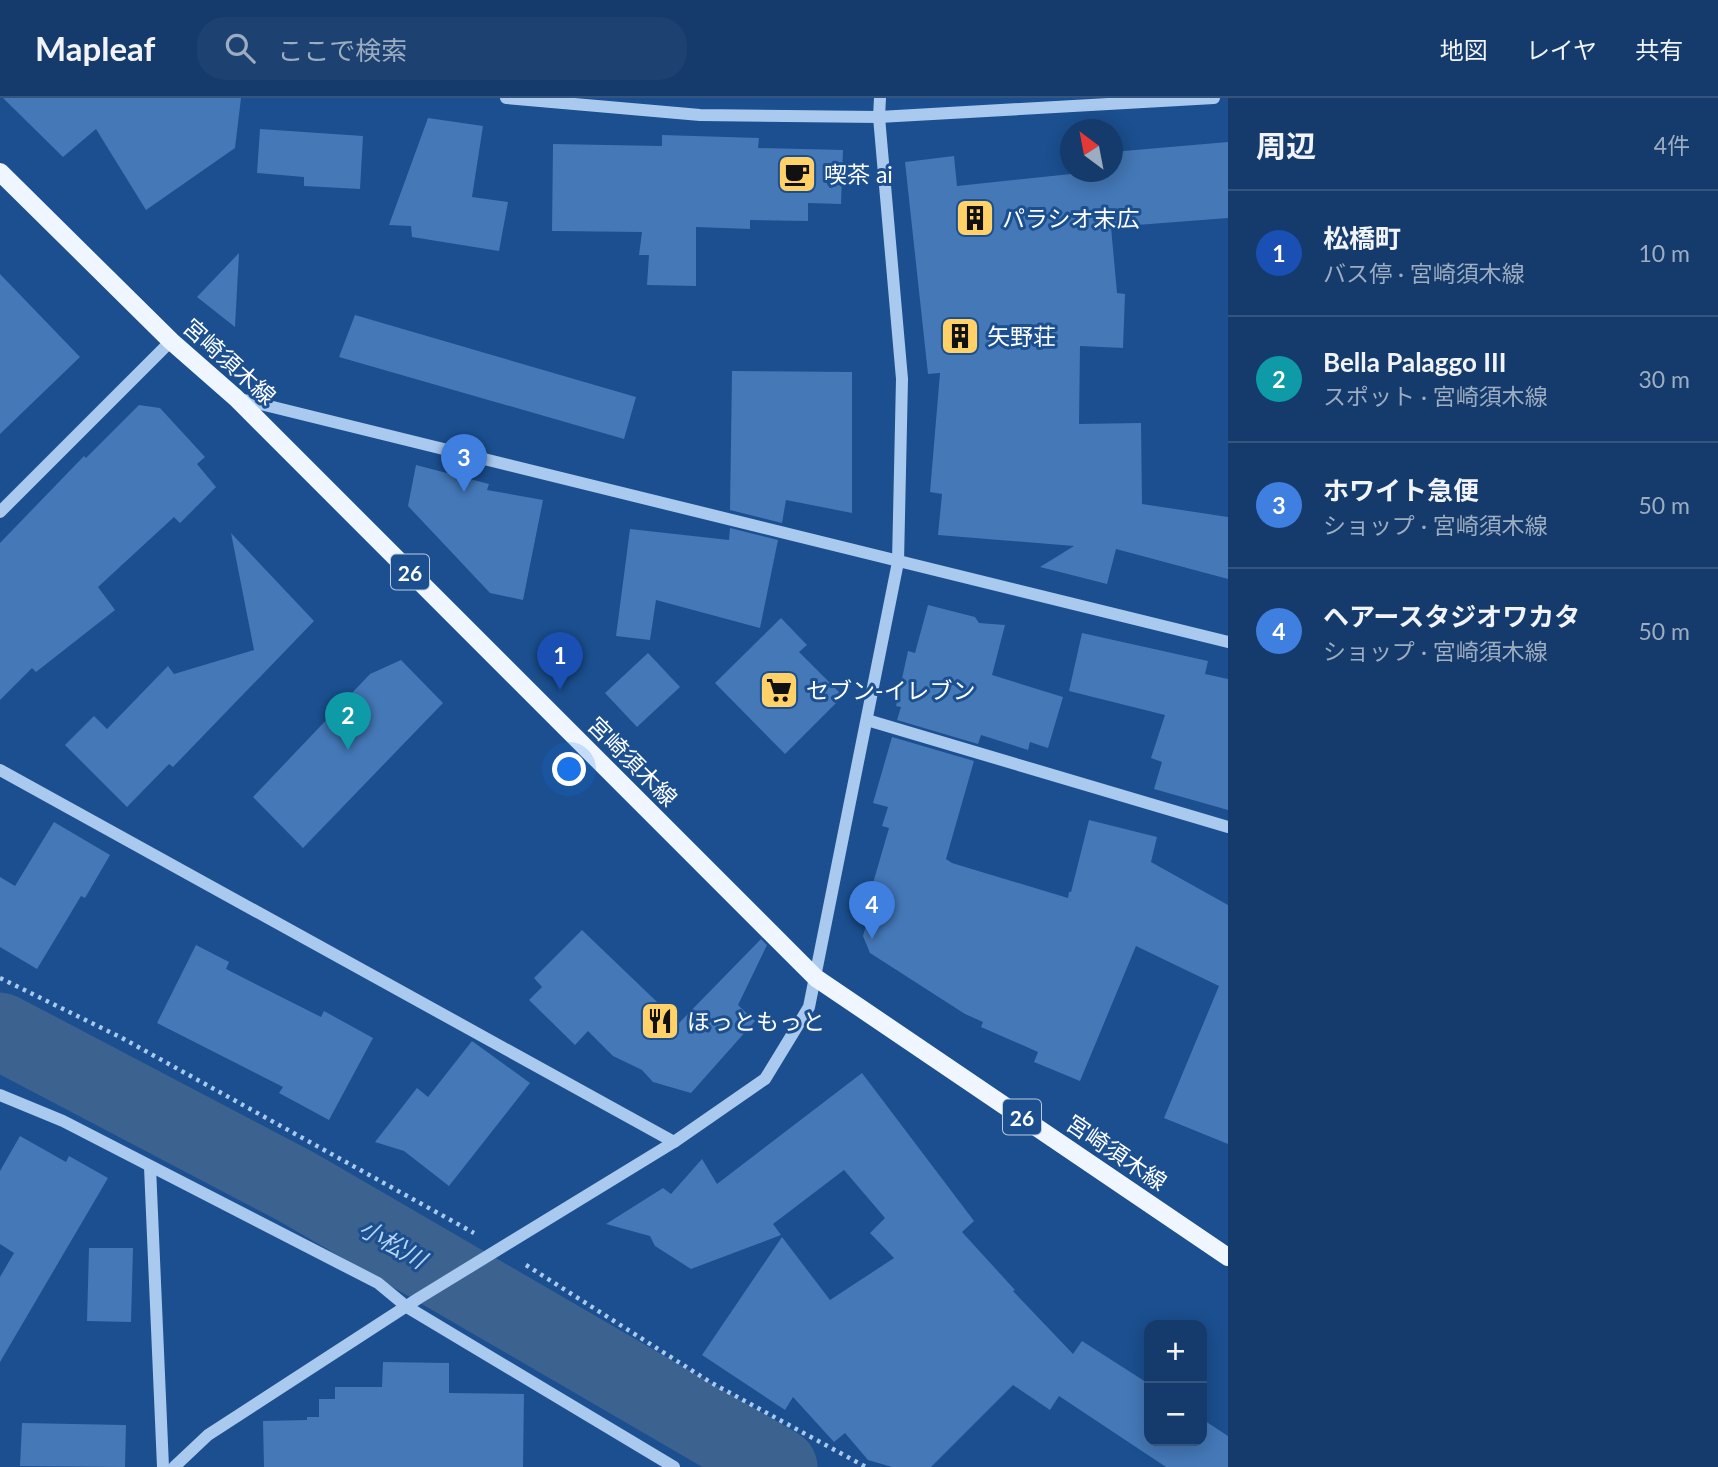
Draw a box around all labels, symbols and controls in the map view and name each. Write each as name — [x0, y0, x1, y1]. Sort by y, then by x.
search box — [197, 17, 687, 80]
text: Mapleaf — [35, 28, 155, 68]
icon: search — [221, 29, 259, 67]
text: ここで検索 — [277, 34, 407, 66]
text: 地図 — [1440, 35, 1488, 64]
text: レイヤ — [1526, 35, 1597, 64]
text: 共有 — [1635, 35, 1683, 64]
north arrow — [1060, 119, 1123, 182]
text: 周辺 — [1256, 127, 1316, 163]
text: 4件 — [1654, 131, 1690, 159]
cafe icon: 喫茶 ai — [776, 153, 818, 195]
place label: 喫茶 ai — [824, 160, 893, 188]
building icon: パラシオ末広 — [954, 197, 996, 239]
place label: パラシオ末広 — [1002, 204, 1140, 232]
text: 松橋町 — [1323, 222, 1401, 254]
text: 1 — [1272, 239, 1286, 267]
text: 10 m — [1639, 239, 1690, 267]
text: バス停 · 宮崎須木線 — [1323, 259, 1525, 287]
street label: 宮崎須木線 — [178, 312, 282, 410]
building icon: 矢野荘 — [939, 315, 981, 357]
place label: 矢野荘 — [987, 322, 1056, 350]
text: Bella Palaggo III — [1323, 346, 1506, 378]
text: 2 — [1272, 365, 1286, 393]
text: 30 m — [1639, 365, 1690, 393]
text: スポット · 宮崎須木線 — [1323, 382, 1548, 410]
pin: 3 — [441, 434, 487, 492]
text: ホワイト急便 — [1323, 474, 1479, 506]
text: 3 — [1272, 491, 1286, 519]
text: 50 m — [1639, 491, 1690, 519]
text: ショップ · 宮崎須木線 — [1323, 511, 1548, 539]
road number: 26 — [391, 554, 429, 589]
text: ヘアースタジオワカタ — [1323, 600, 1580, 632]
text: 4 — [1272, 617, 1286, 645]
text: 50 m — [1639, 617, 1690, 645]
pin: 1 — [537, 632, 583, 690]
text: ショップ · 宮崎須木線 — [1323, 637, 1548, 665]
supermarket icon: セブン-イレブン — [758, 669, 800, 711]
place label: セブン-イレブン — [806, 676, 976, 704]
pin: 2 — [325, 692, 371, 750]
street label: 宮崎須木線 — [582, 710, 684, 812]
your location — [552, 752, 586, 786]
pin: 4 — [849, 881, 895, 939]
restaurant icon: ほっともっと — [639, 1000, 681, 1042]
place label: ほっともっと — [687, 1007, 825, 1035]
road number: 26 — [1003, 1100, 1041, 1134]
street label: 宮崎須木線 — [1062, 1108, 1172, 1196]
water label: 小松川 — [355, 1212, 434, 1275]
map controls — [1144, 1320, 1207, 1446]
button: + — [1144, 1320, 1207, 1383]
button: − — [1144, 1383, 1207, 1446]

